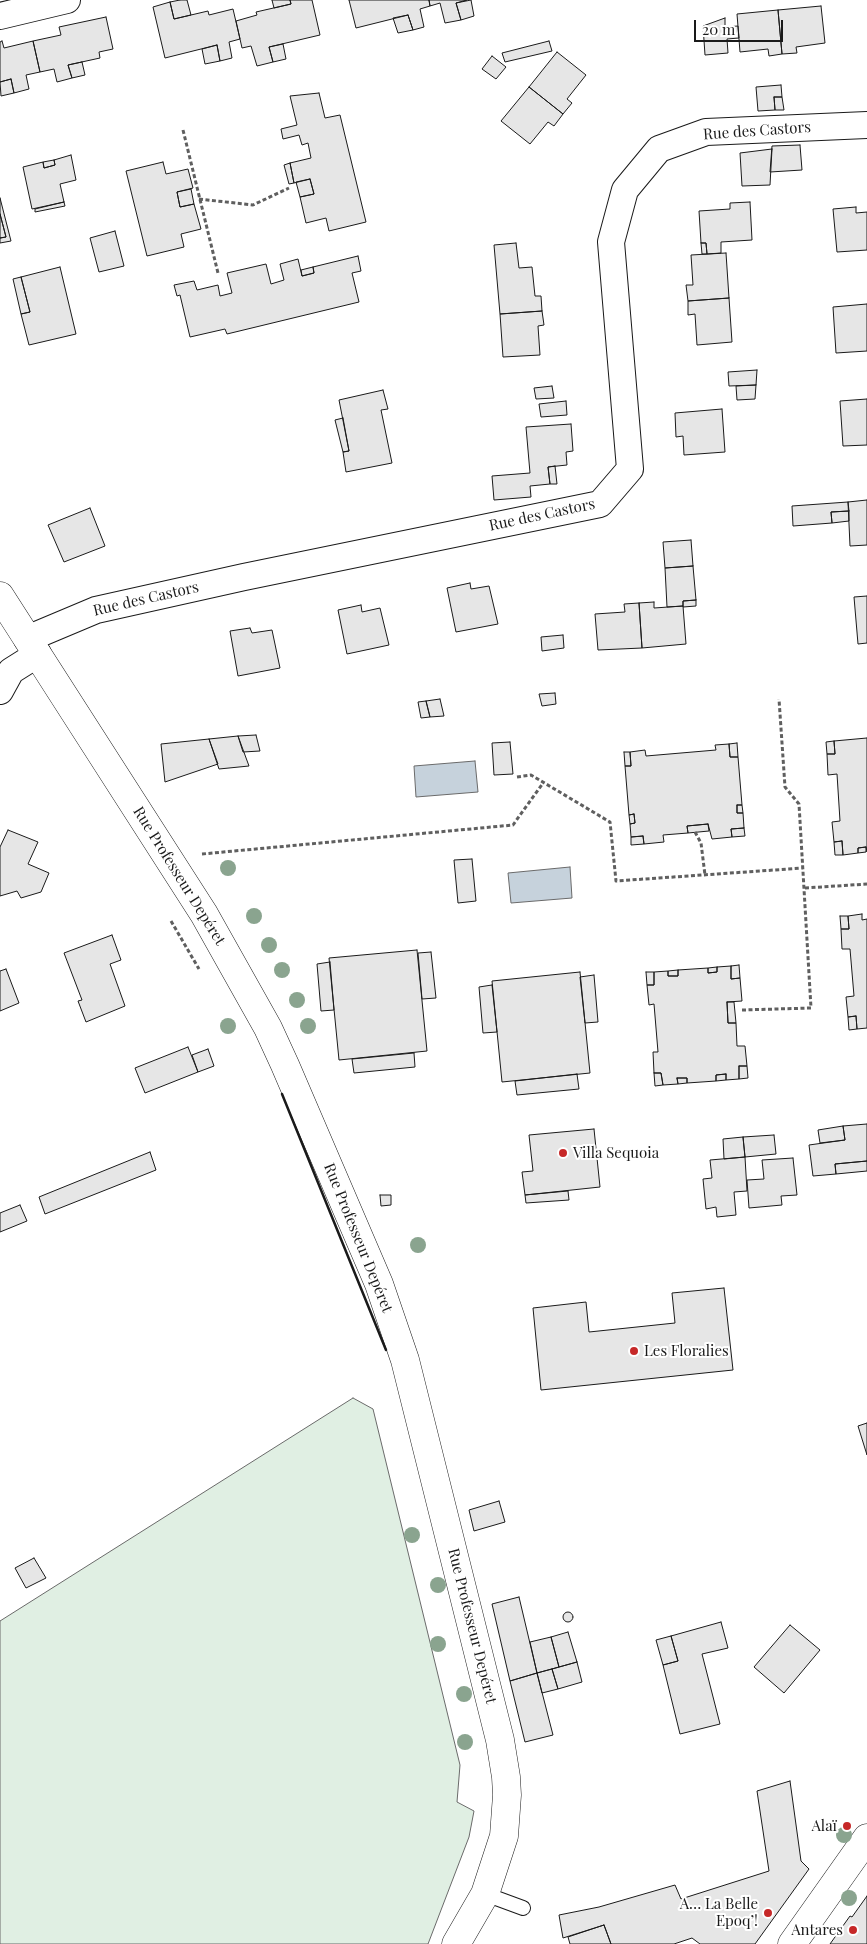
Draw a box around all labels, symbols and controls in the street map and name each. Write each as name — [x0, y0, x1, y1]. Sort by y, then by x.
scale bar — [697, 10, 786, 42]
text: 20 m — [702, 19, 735, 39]
street label: Rue des Castors — [703, 118, 811, 144]
street label: Rue des Castors — [487, 495, 597, 535]
street label: Rue des Castors — [91, 578, 201, 620]
street label: Rue Professeur Depéret — [129, 804, 229, 948]
place label: Villa Sequoia — [573, 1144, 659, 1162]
marker: Villa Sequoia — [557, 1147, 569, 1159]
street label: Rue Professeur Depéret — [320, 1161, 396, 1315]
place label: Les Floralies — [644, 1342, 729, 1360]
marker: Les Floralies — [628, 1345, 640, 1357]
street label: Rue Professeur Depéret — [444, 1546, 500, 1706]
place label: Alaï — [811, 1817, 837, 1835]
marker: Alaï — [841, 1820, 853, 1832]
place label: A… La Belle Epoq’! — [680, 1895, 758, 1930]
marker: A… La Belle Epoq’! — [762, 1907, 774, 1919]
place label: Antares — [791, 1921, 843, 1939]
marker: Antares — [847, 1924, 859, 1936]

